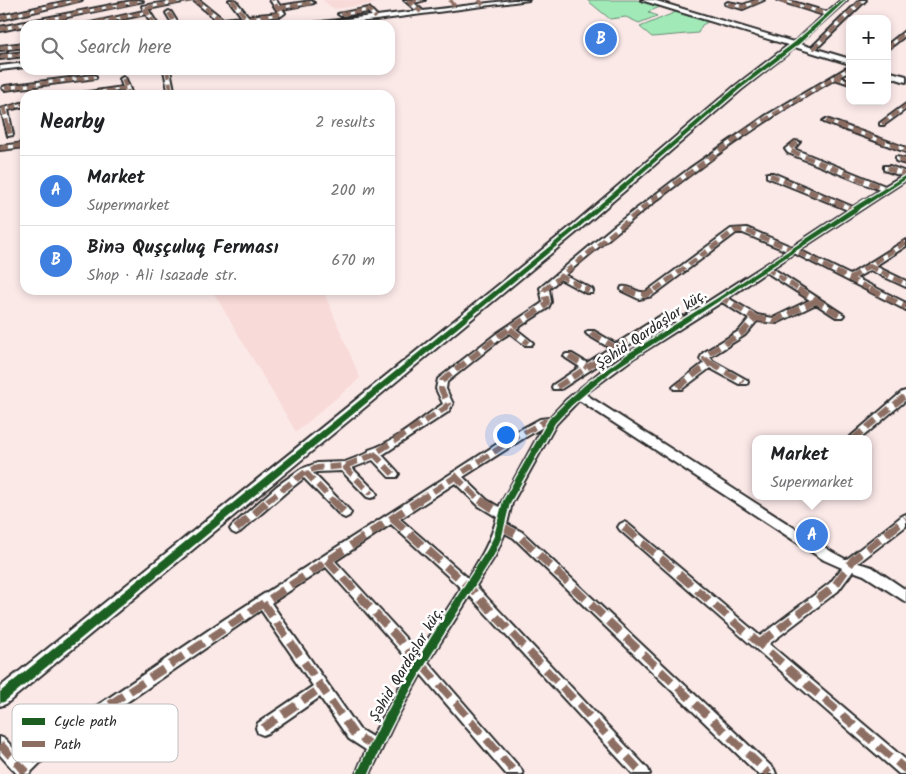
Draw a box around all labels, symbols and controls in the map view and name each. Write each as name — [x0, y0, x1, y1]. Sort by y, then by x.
map controls — [846, 15, 891, 105]
button: + — [846, 15, 891, 60]
search box — [20, 20, 395, 75]
pin: B — [585, 20, 617, 58]
text: Search here — [78, 33, 172, 63]
icon: search — [38, 34, 66, 62]
button: − — [846, 60, 891, 105]
text: Nearby — [40, 106, 105, 139]
text: 2 results — [315, 110, 375, 135]
text: Market — [87, 163, 145, 193]
text: A — [51, 178, 61, 203]
text: 200 m — [331, 178, 375, 203]
text: Supermarket — [87, 193, 170, 218]
text: Binə Quşçuluq Ferması — [87, 233, 278, 263]
text: B — [51, 248, 61, 273]
text: 670 m — [332, 248, 375, 273]
text: Shop · Ali Isazade str. — [87, 263, 237, 288]
street label: Şəhid Qardaşlar küç. — [591, 283, 712, 376]
your location — [493, 422, 519, 448]
popup — [752, 435, 872, 500]
text: Market — [771, 440, 829, 470]
text: Supermarket — [771, 470, 853, 495]
pin: A — [796, 516, 828, 554]
street label: Şəhid Qardaşlar küç. — [363, 603, 451, 727]
legend — [12, 704, 178, 762]
text: Cycle path — [54, 711, 117, 733]
text: Path — [54, 734, 81, 756]

